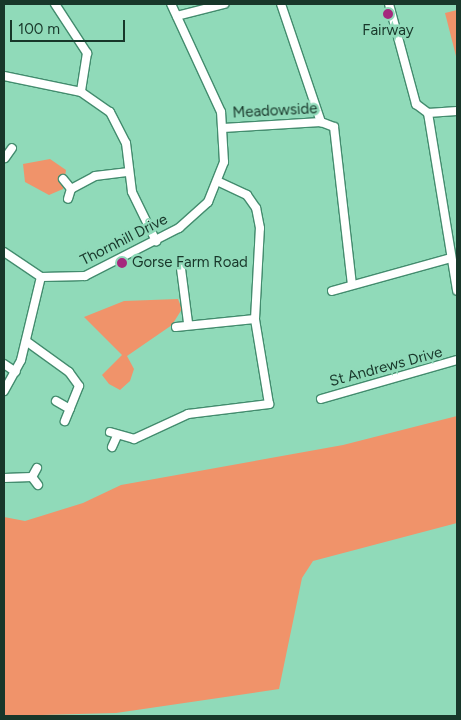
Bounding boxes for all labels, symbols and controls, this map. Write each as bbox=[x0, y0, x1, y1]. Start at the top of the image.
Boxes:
marker: Fairway bbox=[382, 8, 394, 20]
scale bar bbox=[12, 10, 128, 42]
text: 100 m bbox=[18, 20, 60, 38]
place label: Fairway bbox=[362, 22, 414, 40]
street label: Meadowside bbox=[232, 100, 318, 122]
street label: Thornhill Drive bbox=[77, 210, 171, 270]
place label: Gorse Farm Road bbox=[132, 254, 248, 272]
marker: Gorse Farm Road bbox=[116, 257, 128, 269]
street label: St Andrews Drive bbox=[328, 343, 444, 391]

